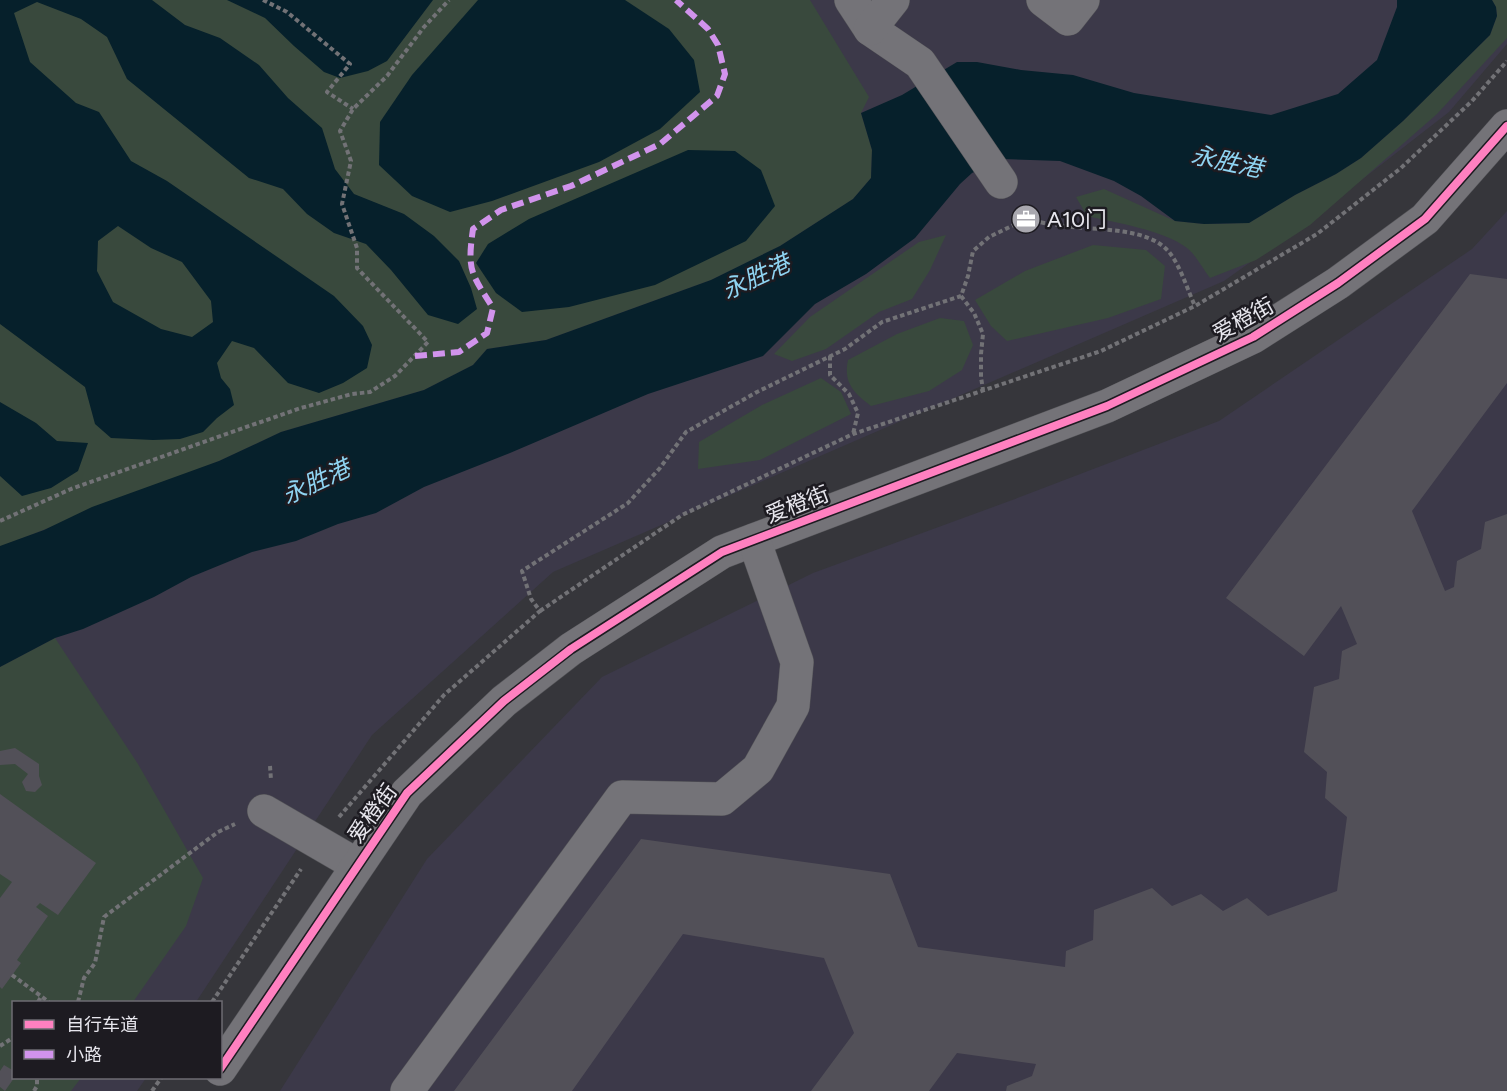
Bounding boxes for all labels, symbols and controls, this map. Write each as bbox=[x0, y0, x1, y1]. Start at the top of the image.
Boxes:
water label: 永胜港 bbox=[1189, 140, 1268, 184]
office icon: A10门 bbox=[1010, 203, 1042, 235]
place label: A10门 bbox=[1047, 206, 1107, 233]
water label: 永胜港 bbox=[717, 247, 797, 305]
street label: 爱橙街 bbox=[1208, 292, 1279, 347]
water label: 永胜港 bbox=[277, 452, 357, 510]
street label: 爱橙街 bbox=[762, 480, 833, 529]
street label: 爱橙街 bbox=[342, 779, 403, 848]
legend bbox=[12, 1001, 222, 1079]
text: 自行车道 bbox=[66, 1014, 138, 1036]
text: 小路 bbox=[66, 1044, 102, 1066]

